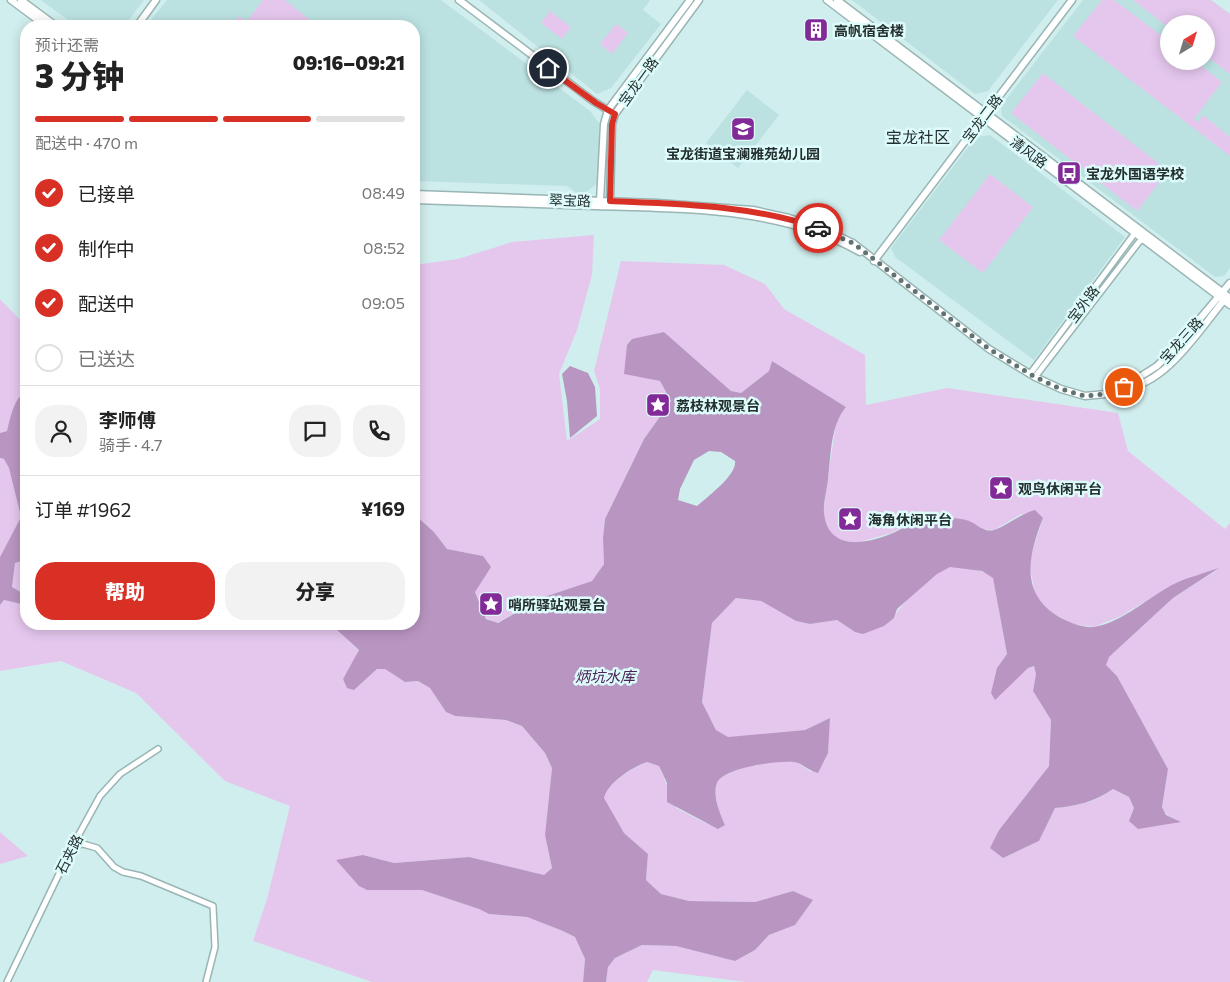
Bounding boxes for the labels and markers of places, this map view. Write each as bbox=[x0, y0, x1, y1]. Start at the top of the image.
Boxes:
building icon: 高帆宿舍楼 bbox=[803, 17, 829, 43]
place label: 高帆宿舍楼 bbox=[834, 22, 904, 39]
pin bbox=[527, 47, 569, 89]
school or university icon: 宝龙街道宝澜雅苑幼儿园 bbox=[730, 116, 756, 142]
place label: 宝龙街道宝澜雅苑幼儿园 bbox=[666, 145, 820, 162]
bus stop icon: 宝龙外国语学校 bbox=[1056, 160, 1082, 186]
place label: 宝龙外国语学校 bbox=[1086, 165, 1184, 182]
pin bbox=[1103, 366, 1145, 408]
place icon: 荔枝林观景台 bbox=[645, 392, 671, 418]
place label: 荔枝林观景台 bbox=[676, 397, 760, 414]
place icon: 观鸟休闲平台 bbox=[988, 475, 1014, 501]
place label: 观鸟休闲平台 bbox=[1018, 480, 1102, 497]
place icon: 海角休闲平台 bbox=[837, 506, 863, 532]
place label: 海角休闲平台 bbox=[868, 511, 952, 528]
place icon: 哨所驿站观景台 bbox=[478, 591, 504, 617]
place label: 哨所驿站观景台 bbox=[508, 596, 606, 613]

